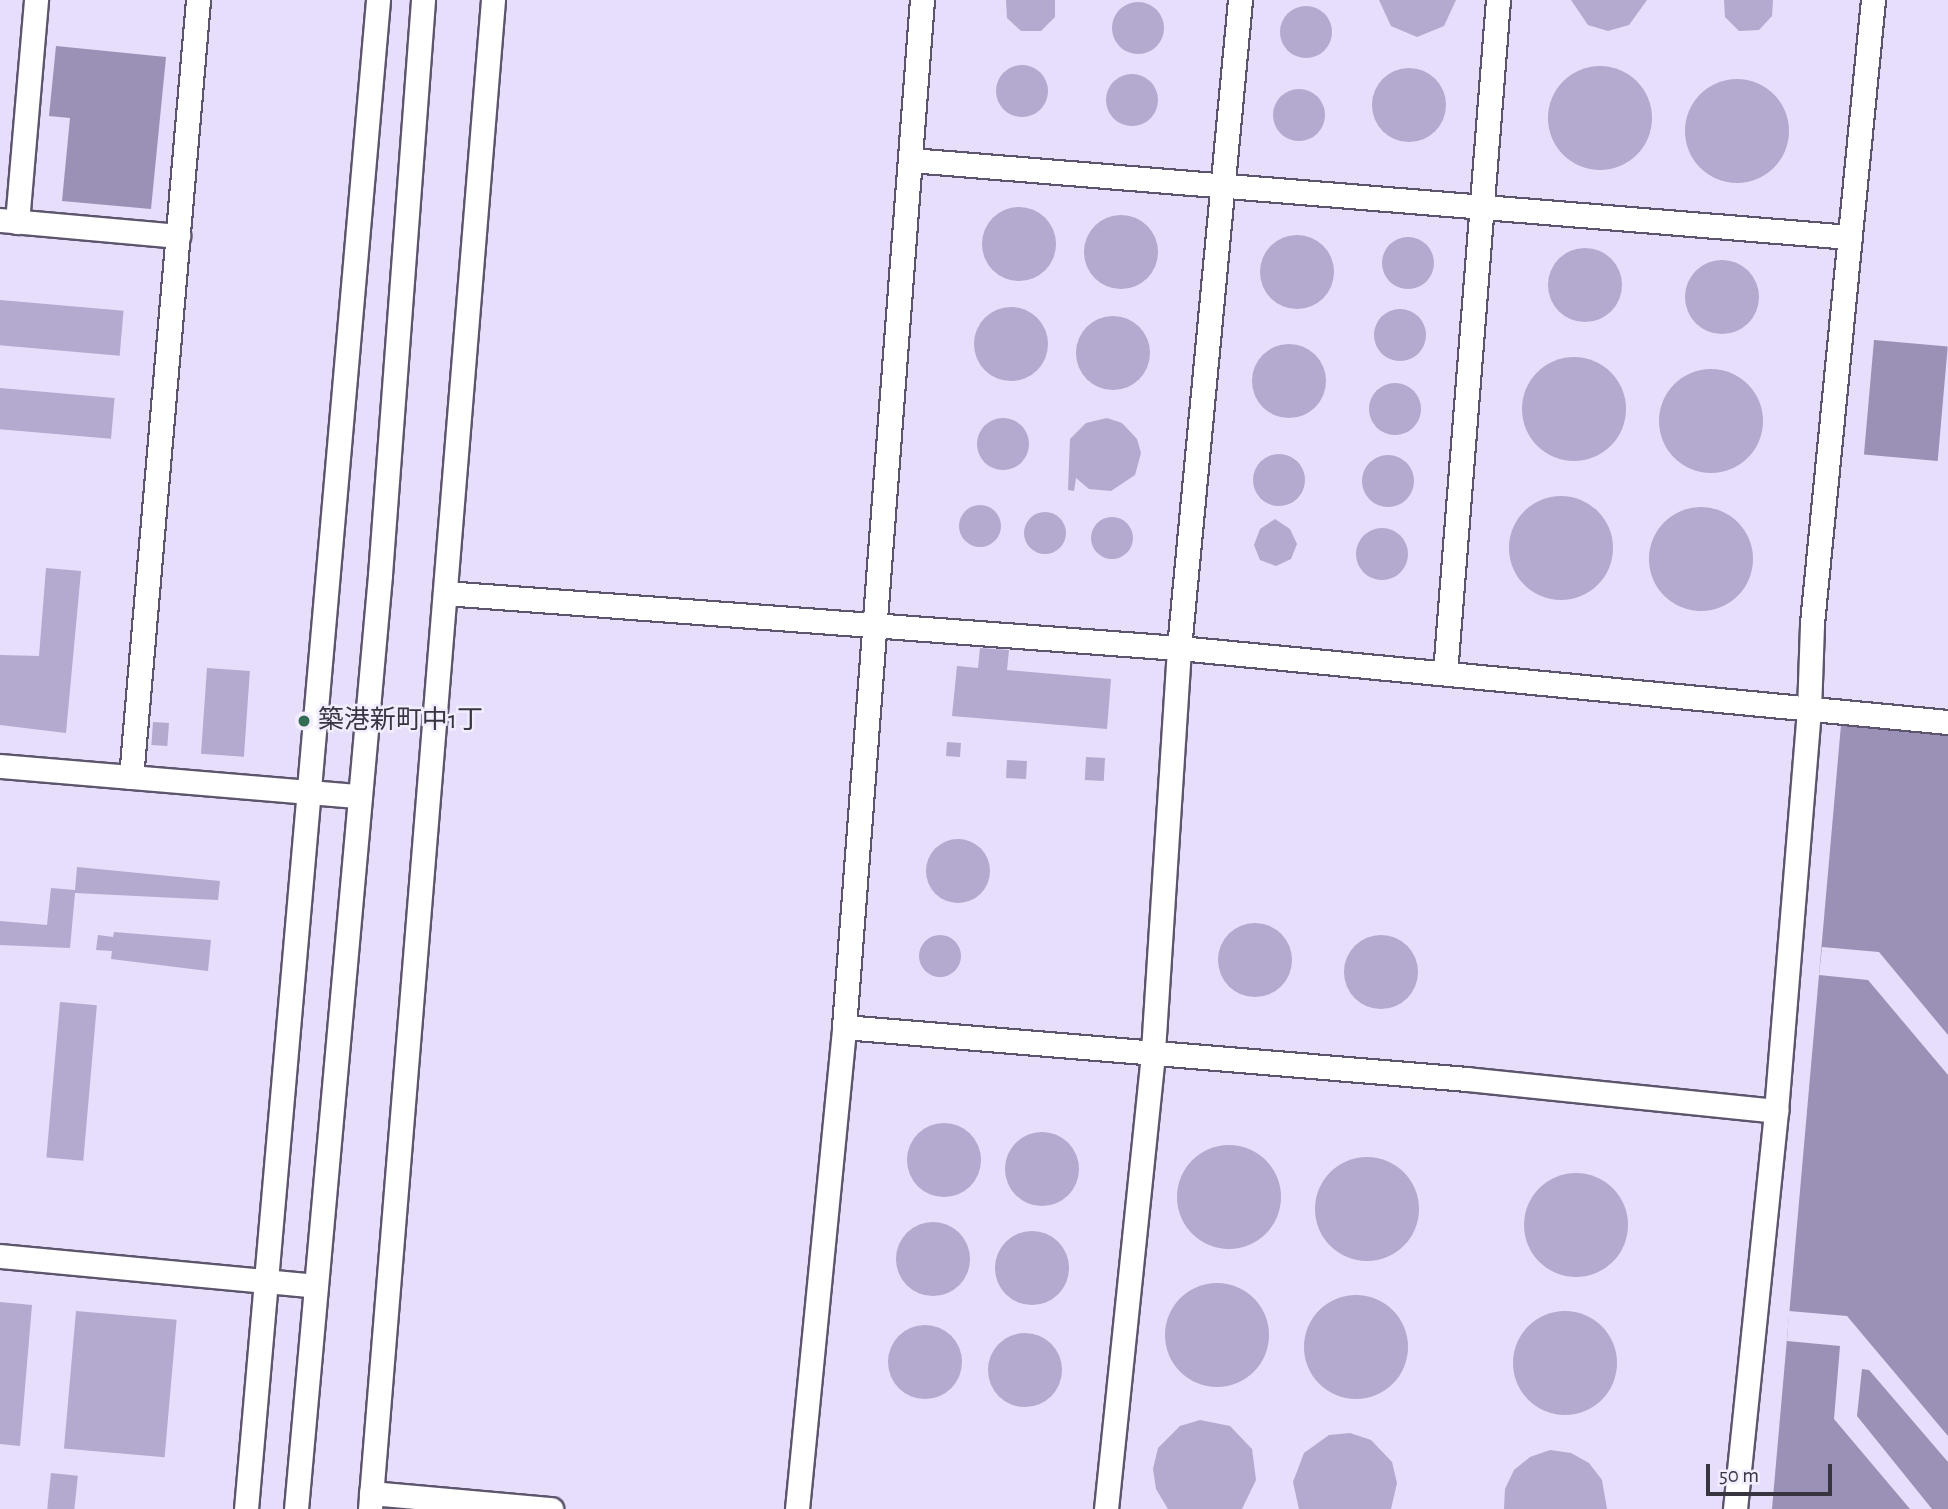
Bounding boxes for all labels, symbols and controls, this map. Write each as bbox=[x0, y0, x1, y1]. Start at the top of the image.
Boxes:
place label: 築港新町中1丁 bbox=[318, 705, 483, 737]
marker: 築港新町中1丁 bbox=[296, 713, 312, 729]
scale bar bbox=[1710, 1450, 1836, 1494]
text: 50 m bbox=[1719, 1465, 1759, 1486]

